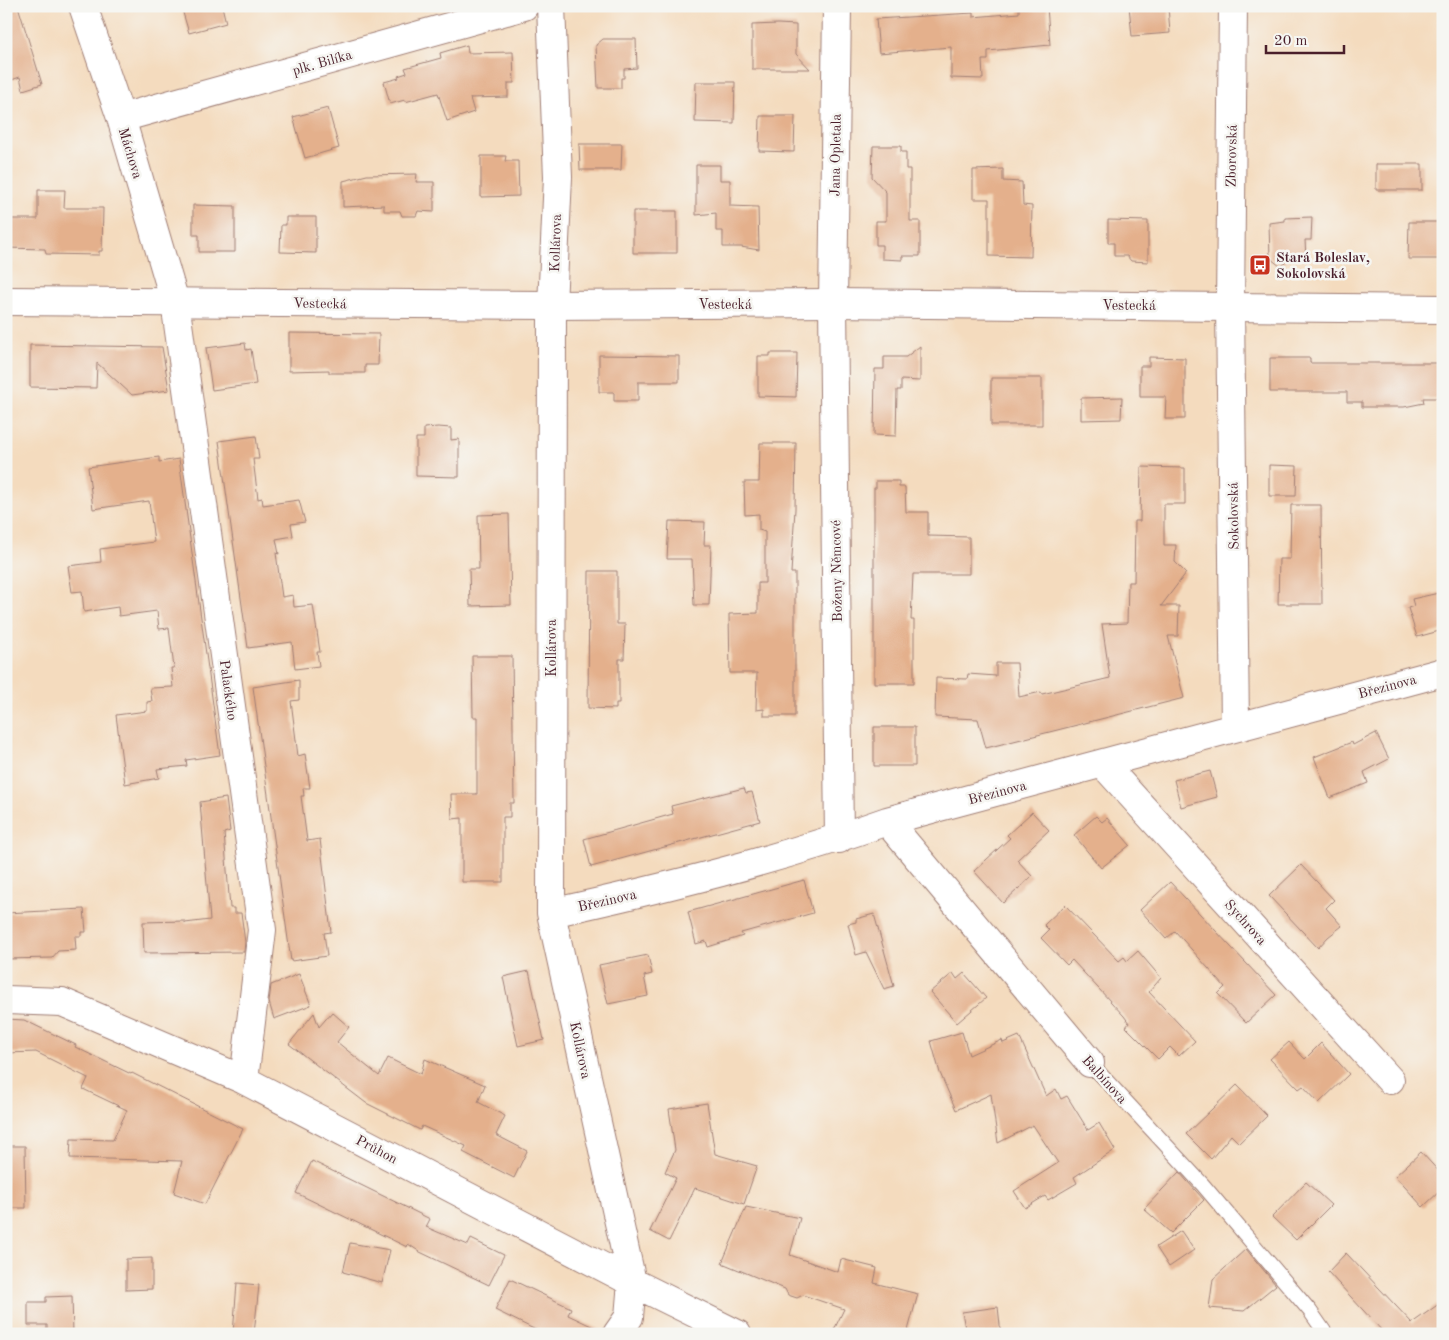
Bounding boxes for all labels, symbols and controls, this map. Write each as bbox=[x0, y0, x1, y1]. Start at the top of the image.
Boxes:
scale bar bbox=[1266, 22, 1344, 54]
text: 20 m bbox=[1274, 34, 1308, 49]
street label: plk. Bilíka bbox=[291, 48, 354, 78]
street label: Jana Opletala bbox=[828, 113, 844, 196]
street label: Zborovská bbox=[1224, 124, 1240, 188]
street label: Máchova bbox=[116, 126, 144, 181]
street label: Kollárova bbox=[548, 214, 564, 272]
place label: Stará Boleslav, Sokolovská bbox=[1276, 251, 1370, 281]
bus stop icon: Stará Boleslav, Sokolovská bbox=[1248, 253, 1272, 277]
street label: Vestecká bbox=[293, 297, 347, 311]
street label: Vestecká bbox=[698, 298, 752, 312]
street label: Vestecká bbox=[1102, 299, 1156, 313]
street label: Sokolovská bbox=[1226, 482, 1242, 550]
street label: Boženy Němcové bbox=[829, 520, 845, 622]
street label: Kollárova bbox=[545, 619, 559, 677]
street label: Palackého bbox=[217, 659, 239, 721]
street label: Březinova bbox=[1357, 672, 1418, 701]
street label: Březinova bbox=[967, 778, 1028, 807]
street label: Březinova bbox=[577, 887, 638, 914]
street label: Sychrova bbox=[1222, 897, 1269, 948]
street label: Kollárova bbox=[567, 1020, 593, 1080]
street label: Balbínova bbox=[1079, 1053, 1129, 1106]
street label: Průhon bbox=[353, 1133, 400, 1167]

